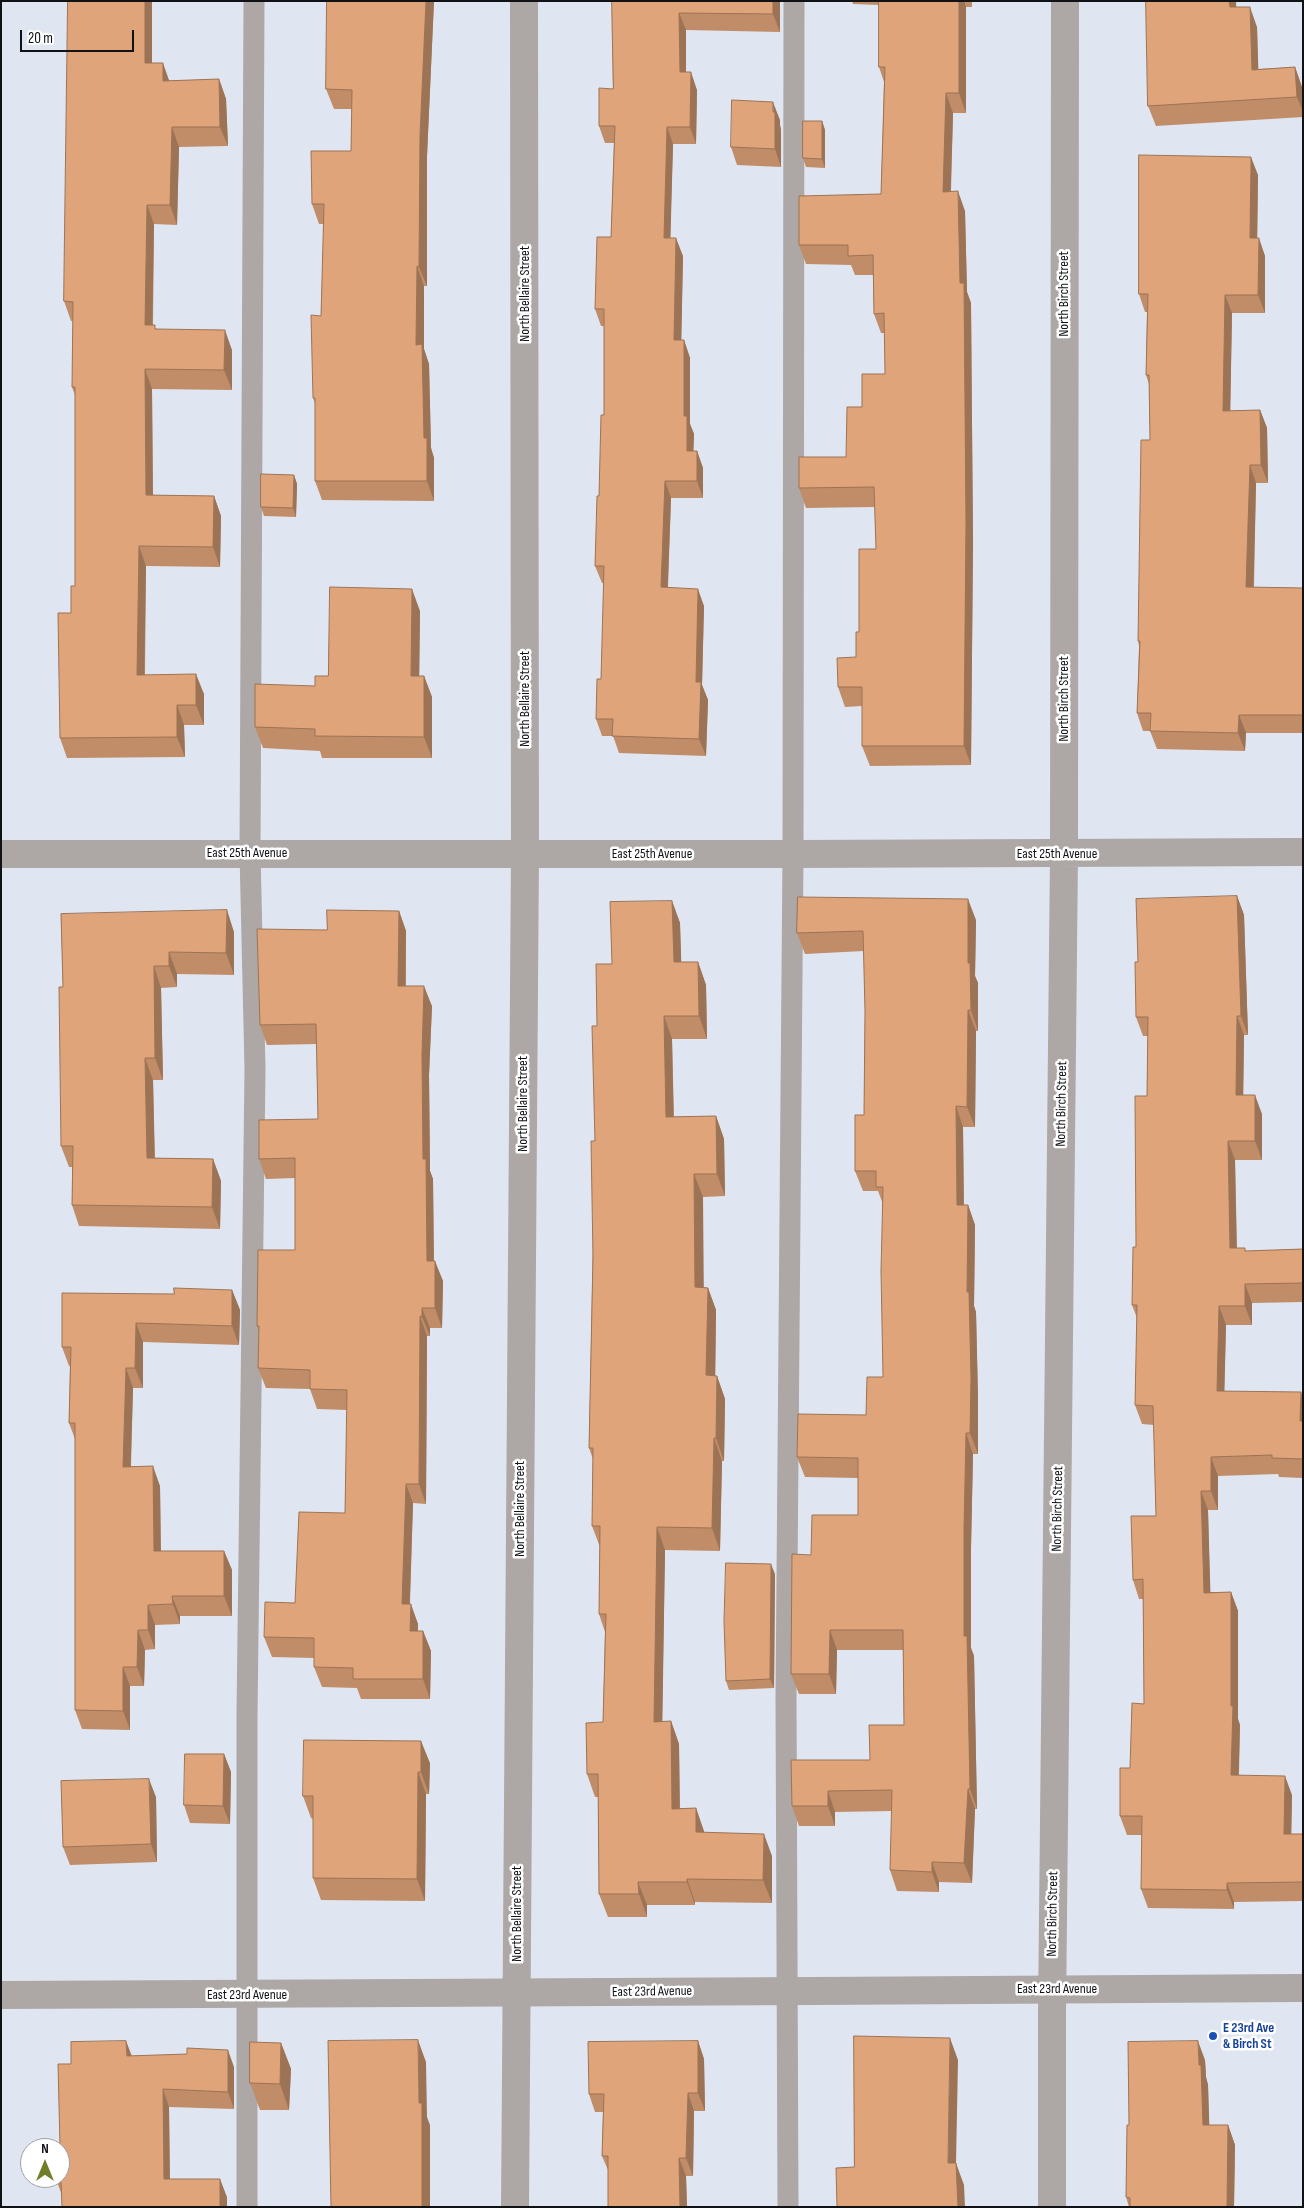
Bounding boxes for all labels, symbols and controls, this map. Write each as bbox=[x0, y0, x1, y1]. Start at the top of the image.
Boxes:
scale bar bbox=[22, 20, 136, 52]
text: 20 m bbox=[28, 29, 53, 48]
street label: North Bellaire Street bbox=[517, 246, 533, 342]
street label: North Birch Street bbox=[1056, 251, 1072, 337]
street label: North Bellaire Street bbox=[517, 651, 533, 747]
street label: North Birch Street bbox=[1056, 656, 1072, 742]
street label: East 25th Avenue bbox=[207, 845, 287, 861]
street label: East 25th Avenue bbox=[612, 846, 692, 862]
street label: East 25th Avenue bbox=[1017, 846, 1097, 862]
street label: North Bellaire Street bbox=[515, 1056, 531, 1152]
street label: North Birch Street bbox=[1053, 1061, 1071, 1147]
street label: North Bellaire Street bbox=[512, 1461, 528, 1557]
street label: North Birch Street bbox=[1049, 1466, 1067, 1552]
street label: North Bellaire Street bbox=[509, 1866, 525, 1962]
street label: North Birch Street bbox=[1044, 1871, 1062, 1957]
street label: East 23rd Avenue bbox=[1017, 1981, 1097, 1997]
street label: East 23rd Avenue bbox=[612, 1983, 692, 2001]
street label: East 23rd Avenue bbox=[207, 1987, 287, 2003]
place label: E 23rd Ave & Birch St bbox=[1223, 2020, 1274, 2052]
marker: E 23rd Ave & Birch St bbox=[1207, 2030, 1219, 2042]
north arrow bbox=[20, 2138, 70, 2188]
text: N bbox=[41, 2140, 49, 2157]

